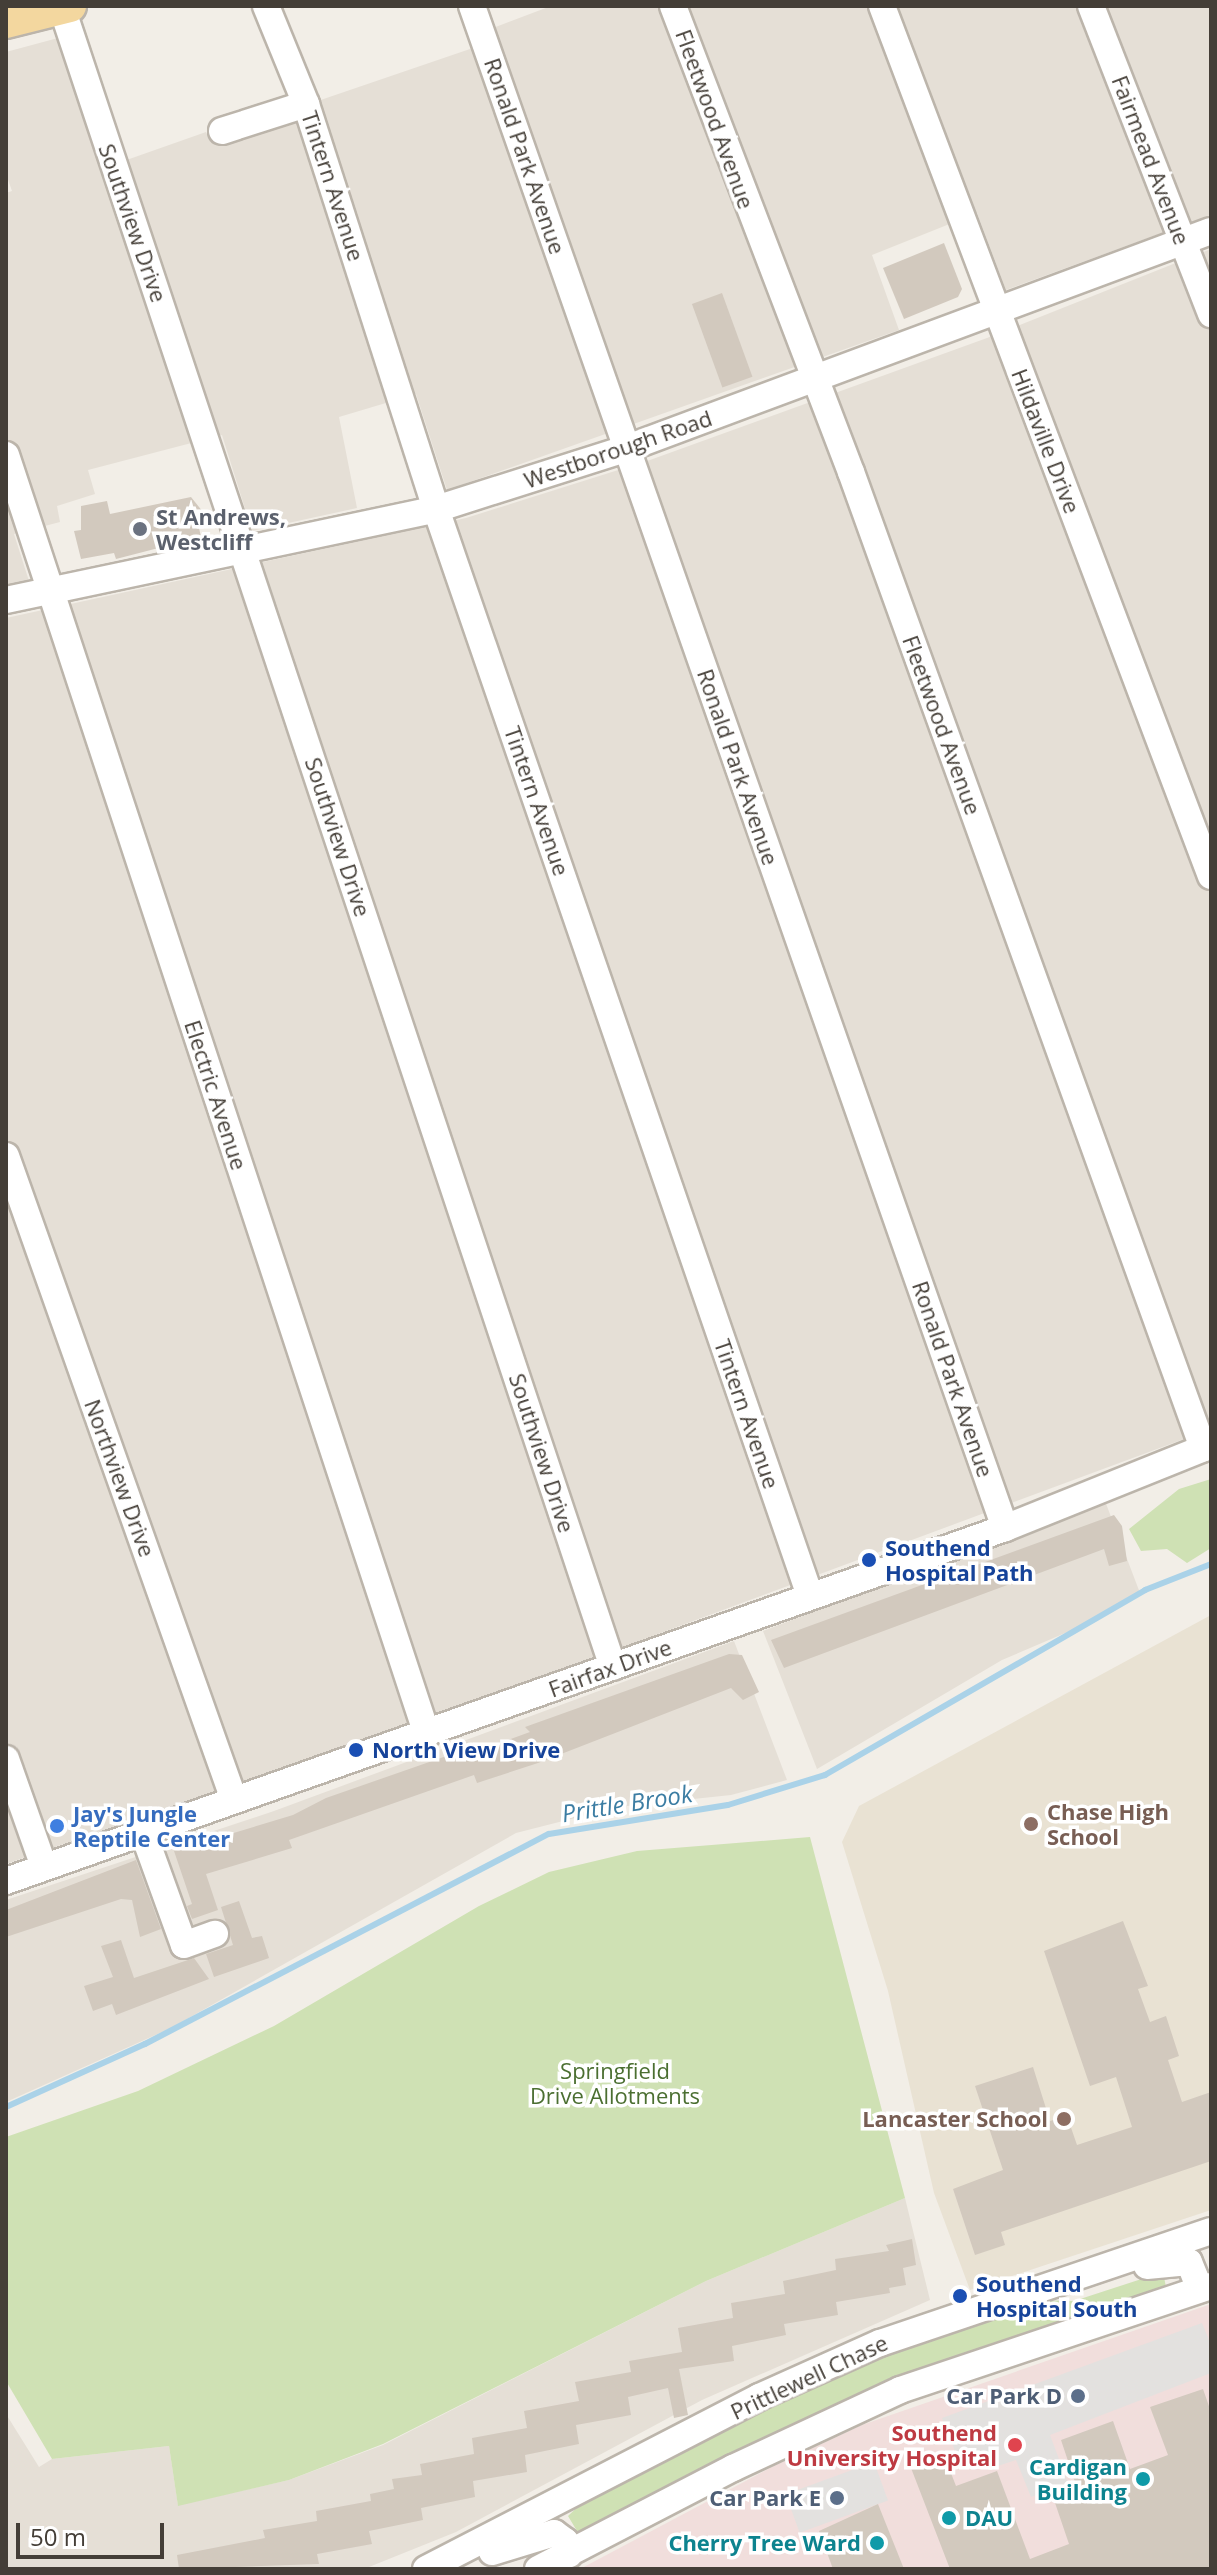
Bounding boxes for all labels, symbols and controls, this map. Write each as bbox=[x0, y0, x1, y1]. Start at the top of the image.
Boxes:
street label: Fleetwood Avenue bbox=[670, 26, 760, 212]
street label: Ronald Park Avenue bbox=[479, 55, 571, 257]
street label: Fairmead Avenue bbox=[1107, 72, 1195, 248]
street label: Tintern Avenue bbox=[296, 108, 370, 264]
street label: Southview Drive bbox=[94, 140, 172, 306]
street label: Hildaville Drive bbox=[1006, 365, 1086, 517]
street label: Westborough Road bbox=[521, 404, 715, 494]
place label: St Andrews, Westcliff bbox=[156, 503, 286, 554]
marker: St Andrews, Westcliff bbox=[131, 520, 149, 538]
street label: Fleetwood Avenue bbox=[897, 632, 987, 818]
street label: Ronald Park Avenue bbox=[692, 666, 784, 868]
street label: Tintern Avenue bbox=[499, 723, 575, 879]
street label: Southview Drive bbox=[300, 754, 376, 920]
street label: Electric Avenue bbox=[179, 1017, 253, 1173]
street label: Ronald Park Avenue bbox=[907, 1278, 999, 1480]
street label: Tintern Avenue bbox=[709, 1336, 785, 1492]
street label: Southview Drive bbox=[504, 1370, 580, 1536]
street label: Northview Drive bbox=[79, 1396, 161, 1560]
place label: Southend Hospital Path bbox=[885, 1534, 1033, 1586]
marker: Southend Hospital Path bbox=[860, 1551, 878, 1569]
street label: Fairfax Drive bbox=[545, 1634, 675, 1702]
place label: North View Drive bbox=[372, 1737, 560, 1763]
marker: North View Drive bbox=[347, 1741, 365, 1759]
water label: Prittle Brook bbox=[560, 1778, 694, 1828]
place label: Chase High School bbox=[1047, 1798, 1169, 1850]
place label: Jay's Jungle Reptile Center bbox=[73, 1800, 230, 1852]
marker: Chase High School bbox=[1022, 1815, 1040, 1833]
marker: Jay's Jungle Reptile Center bbox=[48, 1817, 66, 1835]
park label: Springfield Drive Allotments bbox=[530, 2057, 700, 2108]
place label: Lancaster School bbox=[862, 2106, 1048, 2132]
marker: Lancaster School bbox=[1055, 2110, 1073, 2128]
place label: Southend Hospital South bbox=[976, 2270, 1137, 2322]
marker: Southend Hospital South bbox=[951, 2287, 969, 2305]
street label: Prittlewell Chase bbox=[726, 2329, 892, 2425]
place label: Car Park D bbox=[946, 2383, 1062, 2409]
marker: Car Park D bbox=[1069, 2387, 1087, 2405]
place label: Southend University Hospital bbox=[787, 2419, 997, 2470]
marker: Southend University Hospital bbox=[1004, 2434, 1026, 2456]
place label: Cardigan Building bbox=[1029, 2453, 1127, 2504]
marker: Cardigan Building bbox=[1134, 2470, 1152, 2488]
place label: Car Park E bbox=[709, 2485, 821, 2511]
marker: Car Park E bbox=[828, 2489, 846, 2507]
place label: DAU bbox=[965, 2505, 1013, 2531]
scale bar bbox=[20, 2507, 168, 2557]
marker: DAU bbox=[940, 2509, 958, 2527]
text: 50 m bbox=[30, 2520, 86, 2553]
place label: Cherry Tree Ward bbox=[668, 2530, 861, 2556]
marker: Cherry Tree Ward bbox=[868, 2534, 886, 2552]

